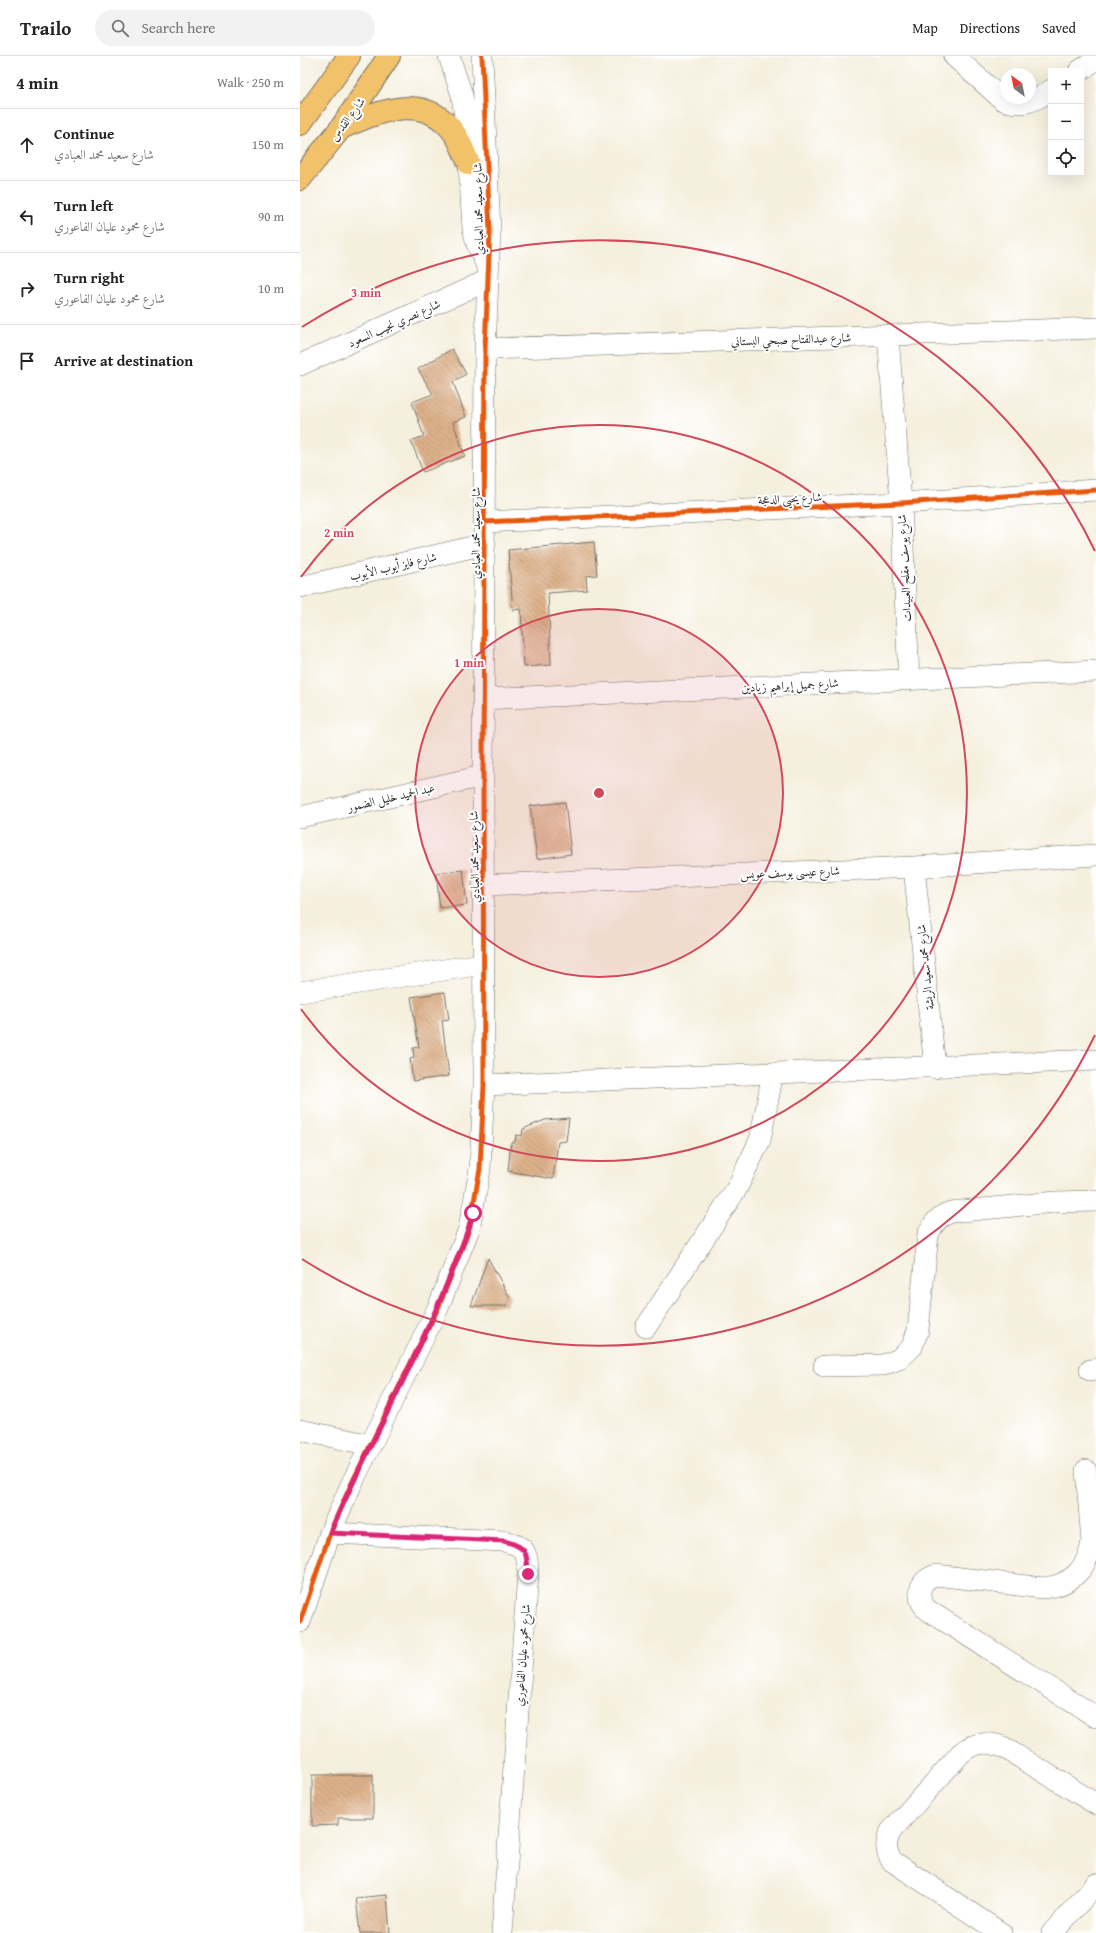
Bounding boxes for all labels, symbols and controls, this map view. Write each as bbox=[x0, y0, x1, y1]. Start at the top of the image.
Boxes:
search box bbox=[95, 10, 375, 46]
text: Trailo bbox=[20, 14, 71, 42]
icon: search bbox=[109, 17, 131, 39]
text: Search here bbox=[141, 17, 215, 38]
text: Map bbox=[912, 18, 938, 38]
text: Directions bbox=[960, 18, 1020, 38]
text: Saved bbox=[1042, 18, 1076, 38]
north arrow bbox=[1000, 68, 1036, 104]
map controls bbox=[1048, 68, 1084, 176]
button: + bbox=[1048, 68, 1084, 104]
text: 4 min bbox=[16, 70, 58, 95]
text: Walk · 250 m bbox=[217, 73, 284, 92]
street label: شارع القدس bbox=[325, 94, 371, 146]
button: − bbox=[1048, 104, 1084, 140]
text: Continue bbox=[54, 123, 115, 144]
icon: ahead bbox=[16, 134, 38, 156]
text: 150 m bbox=[252, 135, 284, 154]
button: locate bbox=[1048, 140, 1084, 176]
text: شارع سعيد محمد العبادي bbox=[54, 145, 154, 164]
street label: شارع سعيد محمد العبادي bbox=[469, 162, 490, 255]
text: Turn left bbox=[54, 195, 113, 216]
icon: left bbox=[16, 206, 38, 228]
text: 90 m bbox=[258, 207, 284, 226]
text: شارع محمود عليان الفاعوري bbox=[54, 217, 165, 236]
text: Turn right bbox=[54, 267, 125, 288]
icon: right bbox=[16, 278, 38, 300]
text: 10 m bbox=[258, 279, 284, 298]
text: 3 min bbox=[351, 284, 381, 301]
text: شارع محمود عليان الفاعوري bbox=[54, 289, 165, 308]
street label: شارع نصري نجيب السعود bbox=[345, 295, 444, 354]
street label: شارع عبدالفتاح صبحي البستاني bbox=[730, 328, 852, 354]
icon: arrive bbox=[16, 350, 38, 372]
text: Arrive at destination bbox=[54, 350, 193, 371]
street label: شارع سعيد محمد العبادي bbox=[467, 487, 487, 579]
street label: شارع يحيى الدعجة bbox=[757, 488, 823, 511]
street label: شارع يوسف مفلح العبيدات bbox=[893, 513, 918, 622]
text: 2 min bbox=[324, 524, 354, 541]
street label: شارع فايز أيوب الأيوب bbox=[348, 548, 439, 587]
text: 1 min bbox=[454, 654, 484, 671]
street label: شارع جميل إبراهيم زيادين bbox=[741, 674, 839, 700]
street label: عبد الحميد خليل الضمور bbox=[345, 779, 437, 817]
centre of rings bbox=[592, 786, 606, 800]
street label: شارع سعيد محمد العبادي bbox=[465, 810, 486, 903]
street label: شارع عيسى يوسف عويس bbox=[740, 862, 841, 885]
street label: شارع محمد سعيد الريشة bbox=[912, 923, 941, 1011]
route start bbox=[464, 1204, 482, 1222]
route end bbox=[519, 1565, 537, 1583]
street label: شارع محمود عليان الفاعوري bbox=[510, 1603, 537, 1707]

